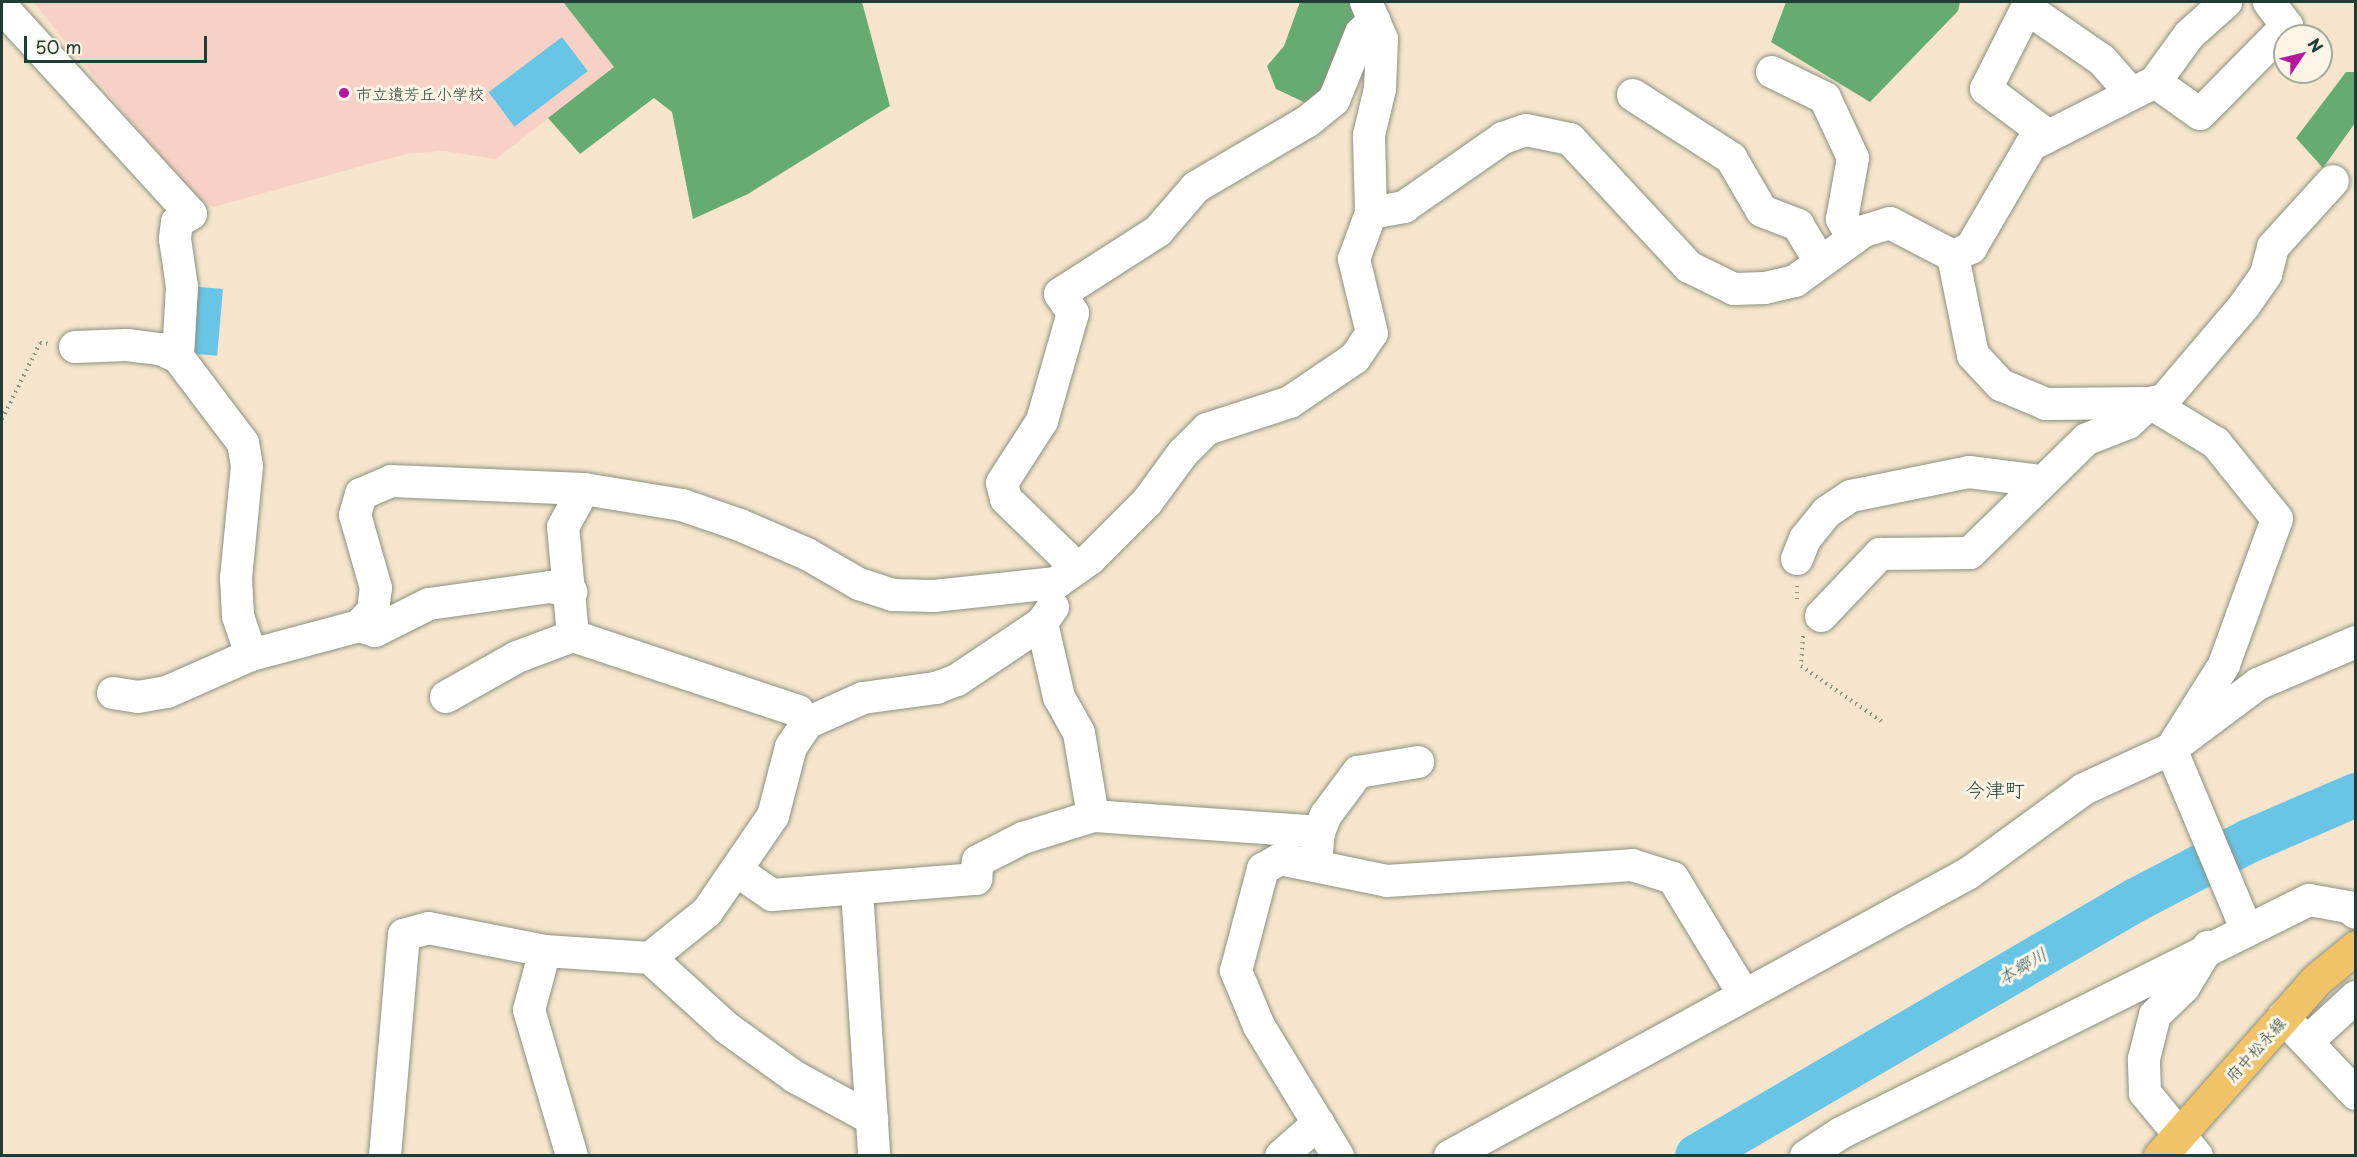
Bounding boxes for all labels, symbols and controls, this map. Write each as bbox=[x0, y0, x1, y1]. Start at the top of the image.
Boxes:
scale bar bbox=[27, 24, 210, 62]
north arrow bbox=[2273, 24, 2333, 84]
text: 50 m bbox=[35, 33, 82, 60]
text: N bbox=[2303, 33, 2330, 57]
place label: 市立遺芳丘小学校 bbox=[356, 83, 484, 103]
marker: 市立遺芳丘小学校 bbox=[337, 86, 351, 100]
district label: 今津町 bbox=[1965, 777, 2025, 801]
water label: 本郷川 bbox=[1993, 943, 2051, 989]
street label: 府中松永線 bbox=[2221, 1013, 2289, 1085]

